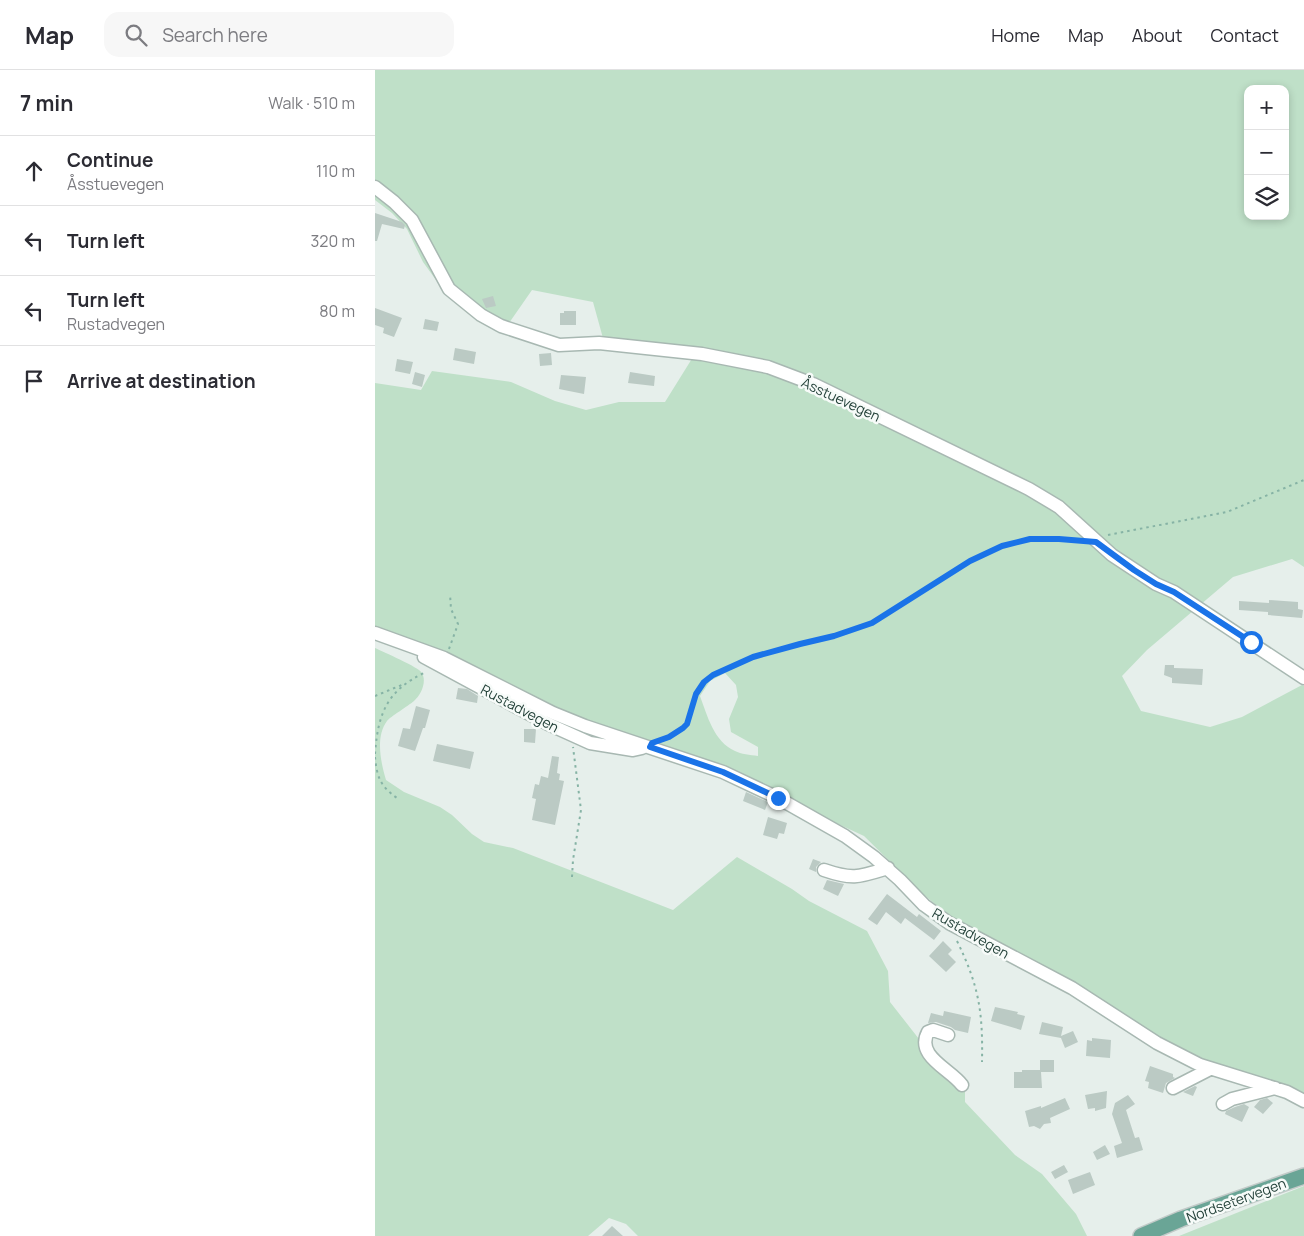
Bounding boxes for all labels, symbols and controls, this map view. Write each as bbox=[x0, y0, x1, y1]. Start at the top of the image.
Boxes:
search box bbox=[104, 12, 454, 57]
text: Map bbox=[25, 18, 74, 51]
icon: search bbox=[122, 21, 150, 49]
text: Search here bbox=[162, 22, 268, 48]
text: Home bbox=[991, 23, 1040, 47]
text: Map bbox=[1068, 23, 1104, 47]
text: About bbox=[1132, 23, 1182, 47]
text: Contact bbox=[1210, 23, 1279, 47]
map controls bbox=[1244, 85, 1289, 220]
button: + bbox=[1244, 85, 1289, 130]
text: 7 min bbox=[20, 89, 73, 117]
text: Walk · 510 m bbox=[268, 92, 355, 114]
button: − bbox=[1244, 130, 1289, 175]
text: Continue bbox=[67, 147, 153, 173]
icon: ahead bbox=[20, 157, 48, 185]
text: 110 m bbox=[316, 160, 355, 182]
text: Åsstuevegen bbox=[67, 173, 164, 195]
button: layers bbox=[1244, 175, 1289, 220]
icon: left bbox=[20, 227, 48, 255]
text: Turn left bbox=[67, 228, 145, 254]
text: 320 m bbox=[311, 230, 355, 252]
text: Turn left bbox=[67, 287, 145, 313]
icon: left bbox=[20, 297, 48, 325]
text: 80 m bbox=[319, 300, 355, 322]
text: Rustadvegen bbox=[67, 313, 165, 335]
icon: arrive bbox=[20, 367, 48, 395]
text: Arrive at destination bbox=[67, 368, 256, 394]
street label: Åsstuevegen bbox=[798, 372, 884, 426]
route start bbox=[1240, 631, 1263, 654]
street label: Rustadvegen bbox=[478, 679, 562, 737]
route end bbox=[767, 787, 790, 810]
street label: Rustadvegen bbox=[929, 903, 1013, 963]
street label: Nordsetervegen bbox=[1184, 1173, 1288, 1227]

